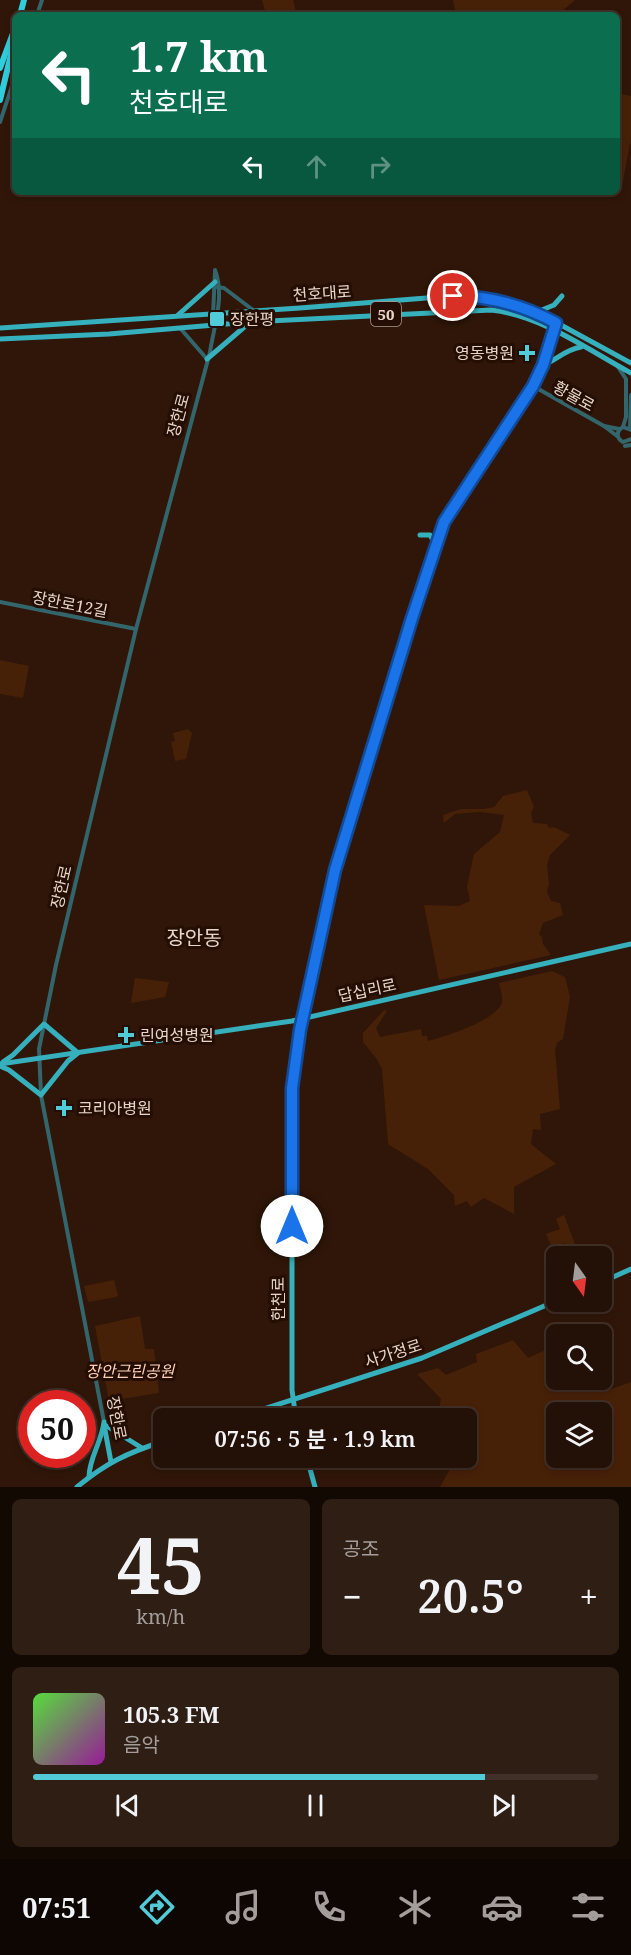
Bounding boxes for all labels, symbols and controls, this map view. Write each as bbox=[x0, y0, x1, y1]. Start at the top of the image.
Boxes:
text: 1.7 km bbox=[129, 27, 268, 84]
icon: left bbox=[30, 36, 108, 114]
text: 천호대로 bbox=[129, 83, 228, 120]
icon: left bbox=[237, 150, 270, 183]
icon: ahead bbox=[300, 150, 333, 183]
icon: right bbox=[363, 150, 396, 183]
pin bbox=[427, 270, 478, 321]
icon: arrive bbox=[436, 279, 469, 312]
street label: 천호대로 bbox=[292, 280, 352, 306]
road number: 50 bbox=[371, 302, 401, 326]
place label: 장한평 bbox=[230, 308, 274, 330]
marker: 장한평 bbox=[208, 310, 226, 328]
place label: 영동병원 bbox=[455, 342, 514, 364]
marker: 영동병원 bbox=[518, 344, 536, 362]
street label: 황물로 bbox=[549, 376, 599, 416]
street label: 장한로 bbox=[162, 391, 194, 439]
street label: 장한로12길 bbox=[30, 586, 110, 622]
street label: 장한로 bbox=[45, 863, 77, 911]
district label: 장안동 bbox=[166, 924, 222, 951]
street label: 답십리로 bbox=[336, 973, 398, 1007]
place label: 린여성병원 bbox=[140, 1024, 214, 1046]
marker: 린여성병원 bbox=[117, 1026, 135, 1044]
place label: 코리아병원 bbox=[78, 1097, 152, 1119]
marker: 코리아병원 bbox=[55, 1099, 73, 1117]
position arrow bbox=[260, 1194, 324, 1258]
north arrow bbox=[546, 1246, 612, 1312]
map controls bbox=[546, 1246, 612, 1468]
street label: 한천로 bbox=[267, 1277, 289, 1321]
button: search bbox=[546, 1324, 612, 1390]
street label: 사가정로 bbox=[362, 1333, 425, 1373]
park label: 장안근린공원 bbox=[86, 1360, 175, 1382]
speed limit sign: 50 bbox=[18, 1390, 96, 1468]
street label: 장한로 bbox=[102, 1394, 132, 1442]
button: layers bbox=[546, 1402, 612, 1468]
text: 07:56 · 5 분 · 1.9 km bbox=[214, 1423, 416, 1453]
text: 45 bbox=[117, 1511, 205, 1617]
text: 공조 bbox=[343, 1535, 379, 1562]
text: 20.5° bbox=[417, 1565, 524, 1626]
text: − bbox=[343, 1574, 362, 1619]
text: + bbox=[580, 1574, 598, 1619]
text: km/h bbox=[136, 1603, 185, 1630]
text: 105.3 FM bbox=[123, 1699, 220, 1729]
text: 음악 bbox=[123, 1731, 160, 1758]
icon: previous bbox=[111, 1789, 144, 1822]
icon: pause bbox=[299, 1789, 332, 1822]
icon: next bbox=[487, 1789, 520, 1822]
icon: directions bbox=[136, 1886, 178, 1928]
icon: music bbox=[222, 1886, 264, 1928]
icon: phone bbox=[308, 1886, 350, 1928]
icon: climate bbox=[394, 1886, 436, 1928]
icon: car bbox=[481, 1886, 523, 1928]
icon: filters bbox=[567, 1886, 609, 1928]
text: 07:51 bbox=[22, 1889, 91, 1926]

